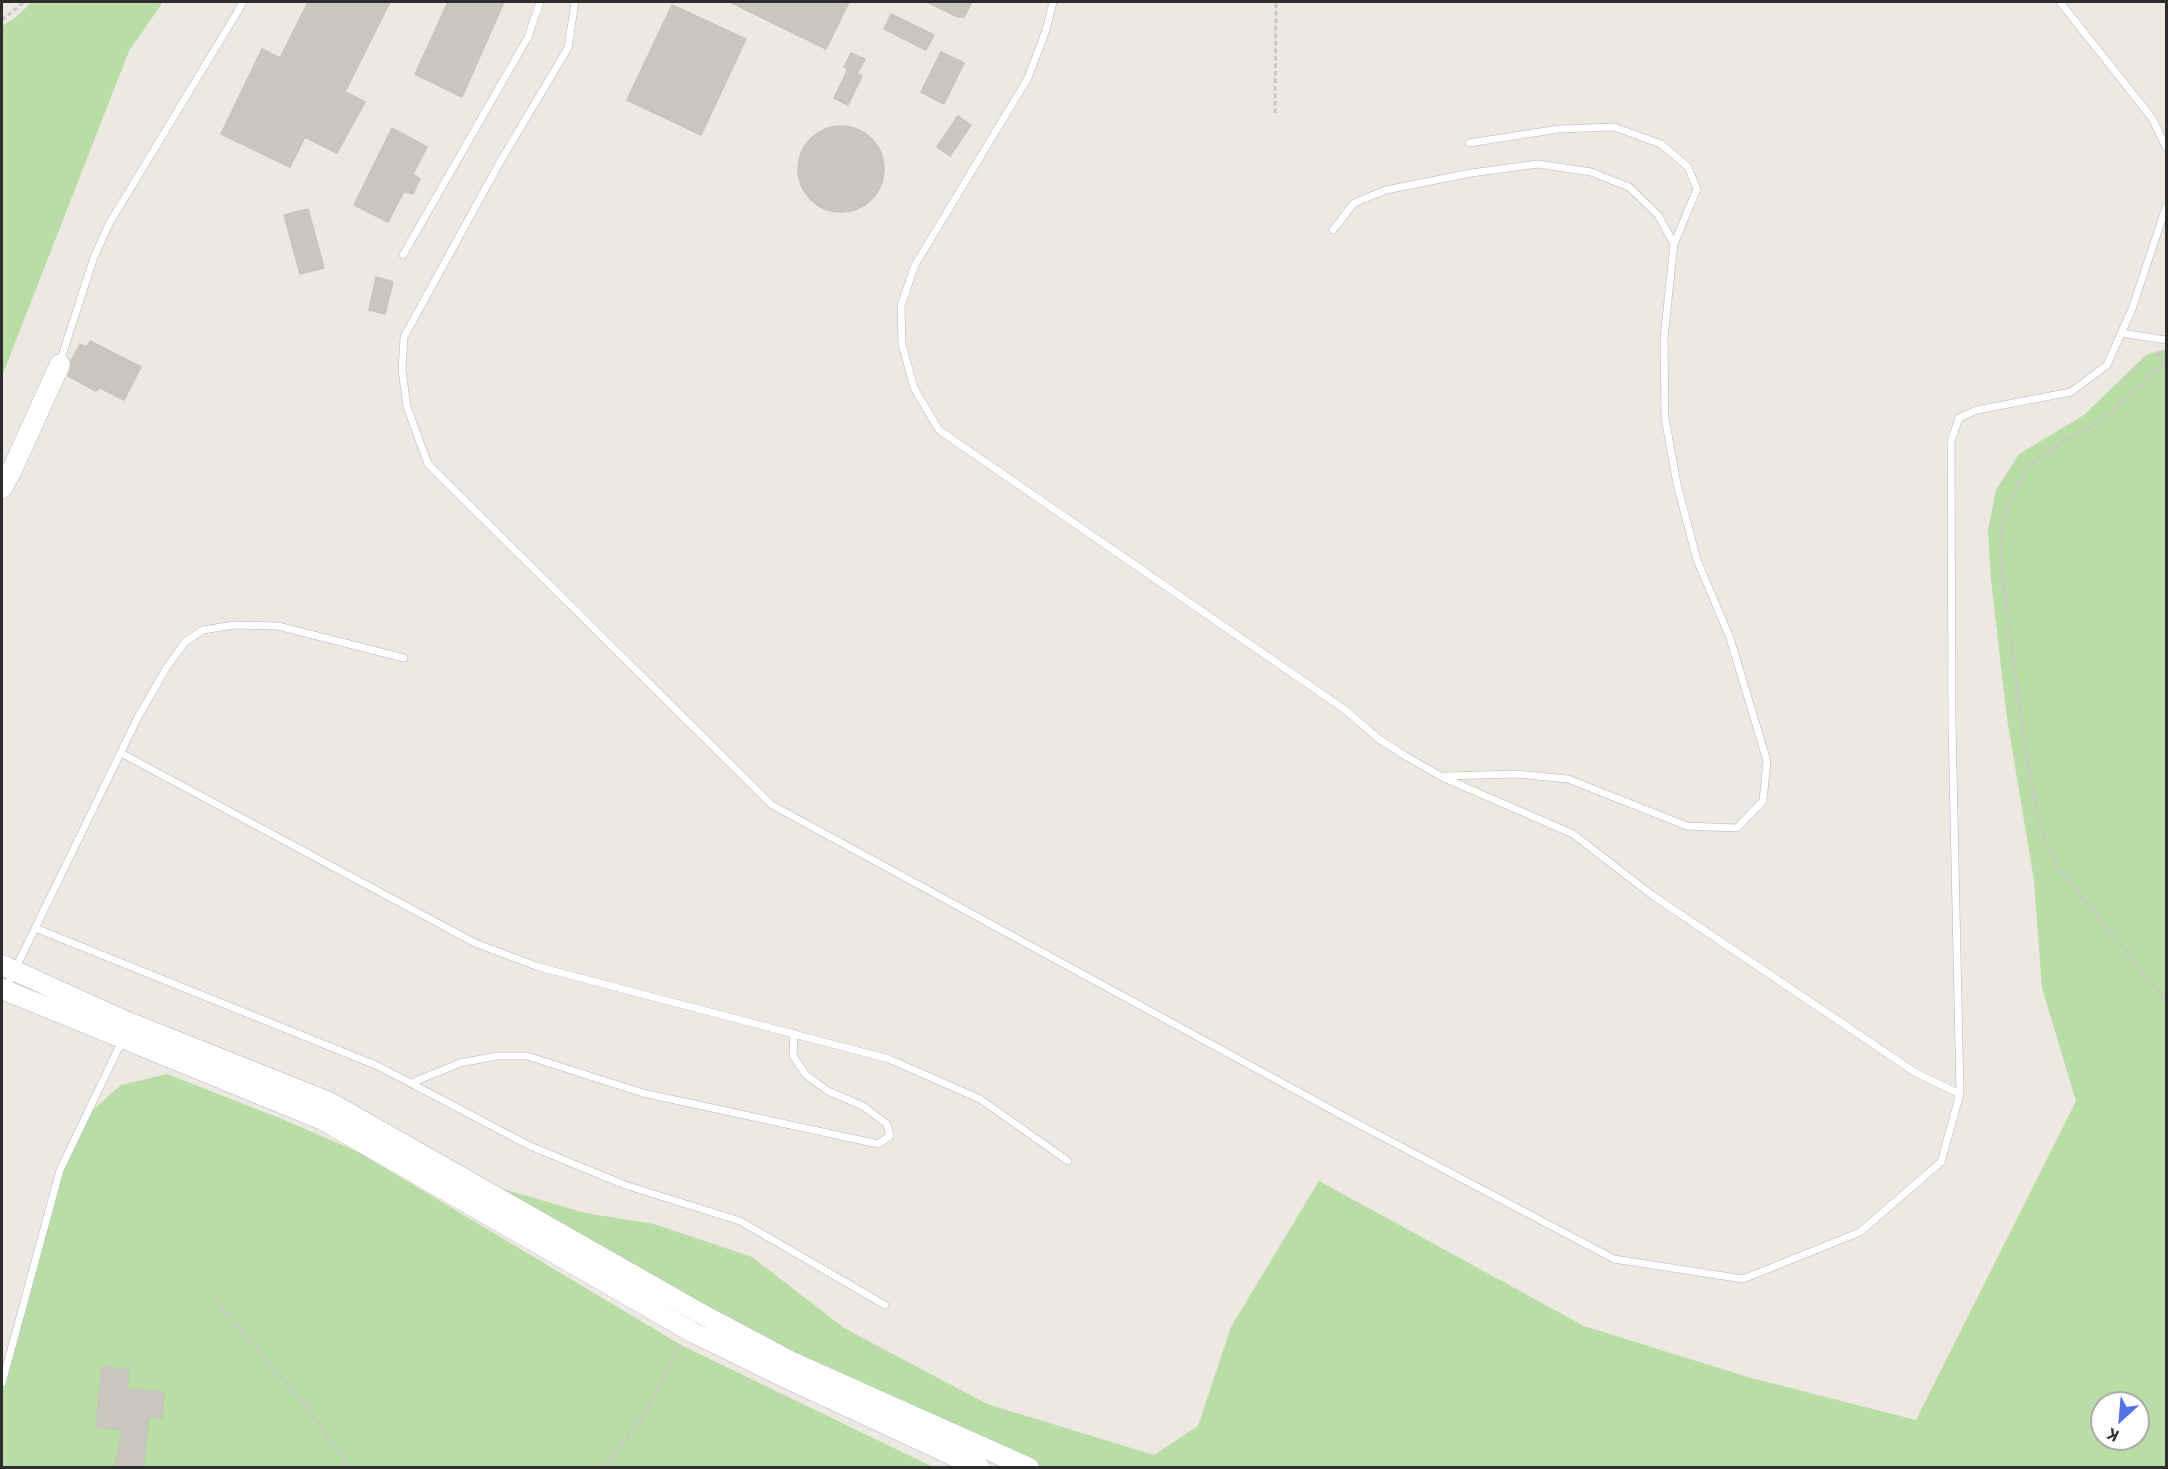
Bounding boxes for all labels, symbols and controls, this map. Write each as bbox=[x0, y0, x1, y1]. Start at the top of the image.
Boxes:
north arrow bbox=[2090, 1391, 2150, 1451]
text: K bbox=[2103, 1423, 2123, 1448]

